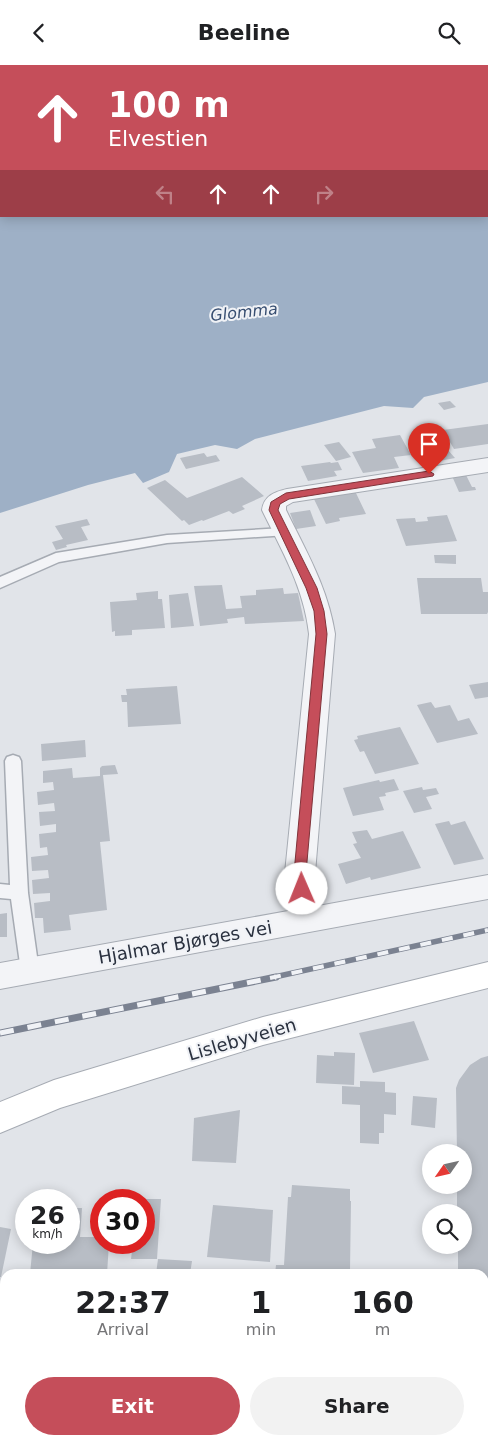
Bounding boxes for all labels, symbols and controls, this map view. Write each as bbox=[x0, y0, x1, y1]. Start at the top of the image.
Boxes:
icon: back bbox=[25, 19, 53, 47]
icon: search bbox=[435, 19, 463, 47]
text: Beeline bbox=[198, 20, 290, 45]
icon: ahead bbox=[25, 85, 90, 150]
text: 100 m bbox=[108, 85, 230, 125]
text: Elvestien bbox=[108, 126, 208, 151]
icon: left bbox=[151, 180, 179, 208]
icon: ahead bbox=[204, 180, 232, 208]
icon: ahead bbox=[257, 180, 285, 208]
icon: right bbox=[310, 180, 338, 208]
water label: Glomma bbox=[209, 299, 279, 325]
pin bbox=[408, 423, 450, 474]
icon: arrive bbox=[415, 430, 443, 458]
position arrow bbox=[275, 862, 327, 914]
street label: Hjalmar Bjørges vei bbox=[96, 916, 274, 968]
street label: Lislebyveien bbox=[185, 1014, 299, 1064]
north arrow bbox=[422, 1144, 472, 1194]
map controls bbox=[422, 1144, 472, 1254]
speed limit sign: 30 bbox=[90, 1189, 155, 1254]
text: 26 bbox=[30, 1201, 65, 1230]
button: search bbox=[422, 1204, 472, 1254]
text: km/h bbox=[32, 1227, 63, 1241]
text: 22:37 bbox=[75, 1285, 171, 1320]
text: 1 bbox=[250, 1285, 271, 1320]
text: 160 bbox=[351, 1285, 414, 1320]
text: Arrival bbox=[97, 1320, 149, 1339]
text: min bbox=[246, 1320, 276, 1339]
text: m bbox=[375, 1320, 390, 1339]
button: Exit bbox=[25, 1377, 240, 1435]
button: Share bbox=[250, 1377, 464, 1435]

